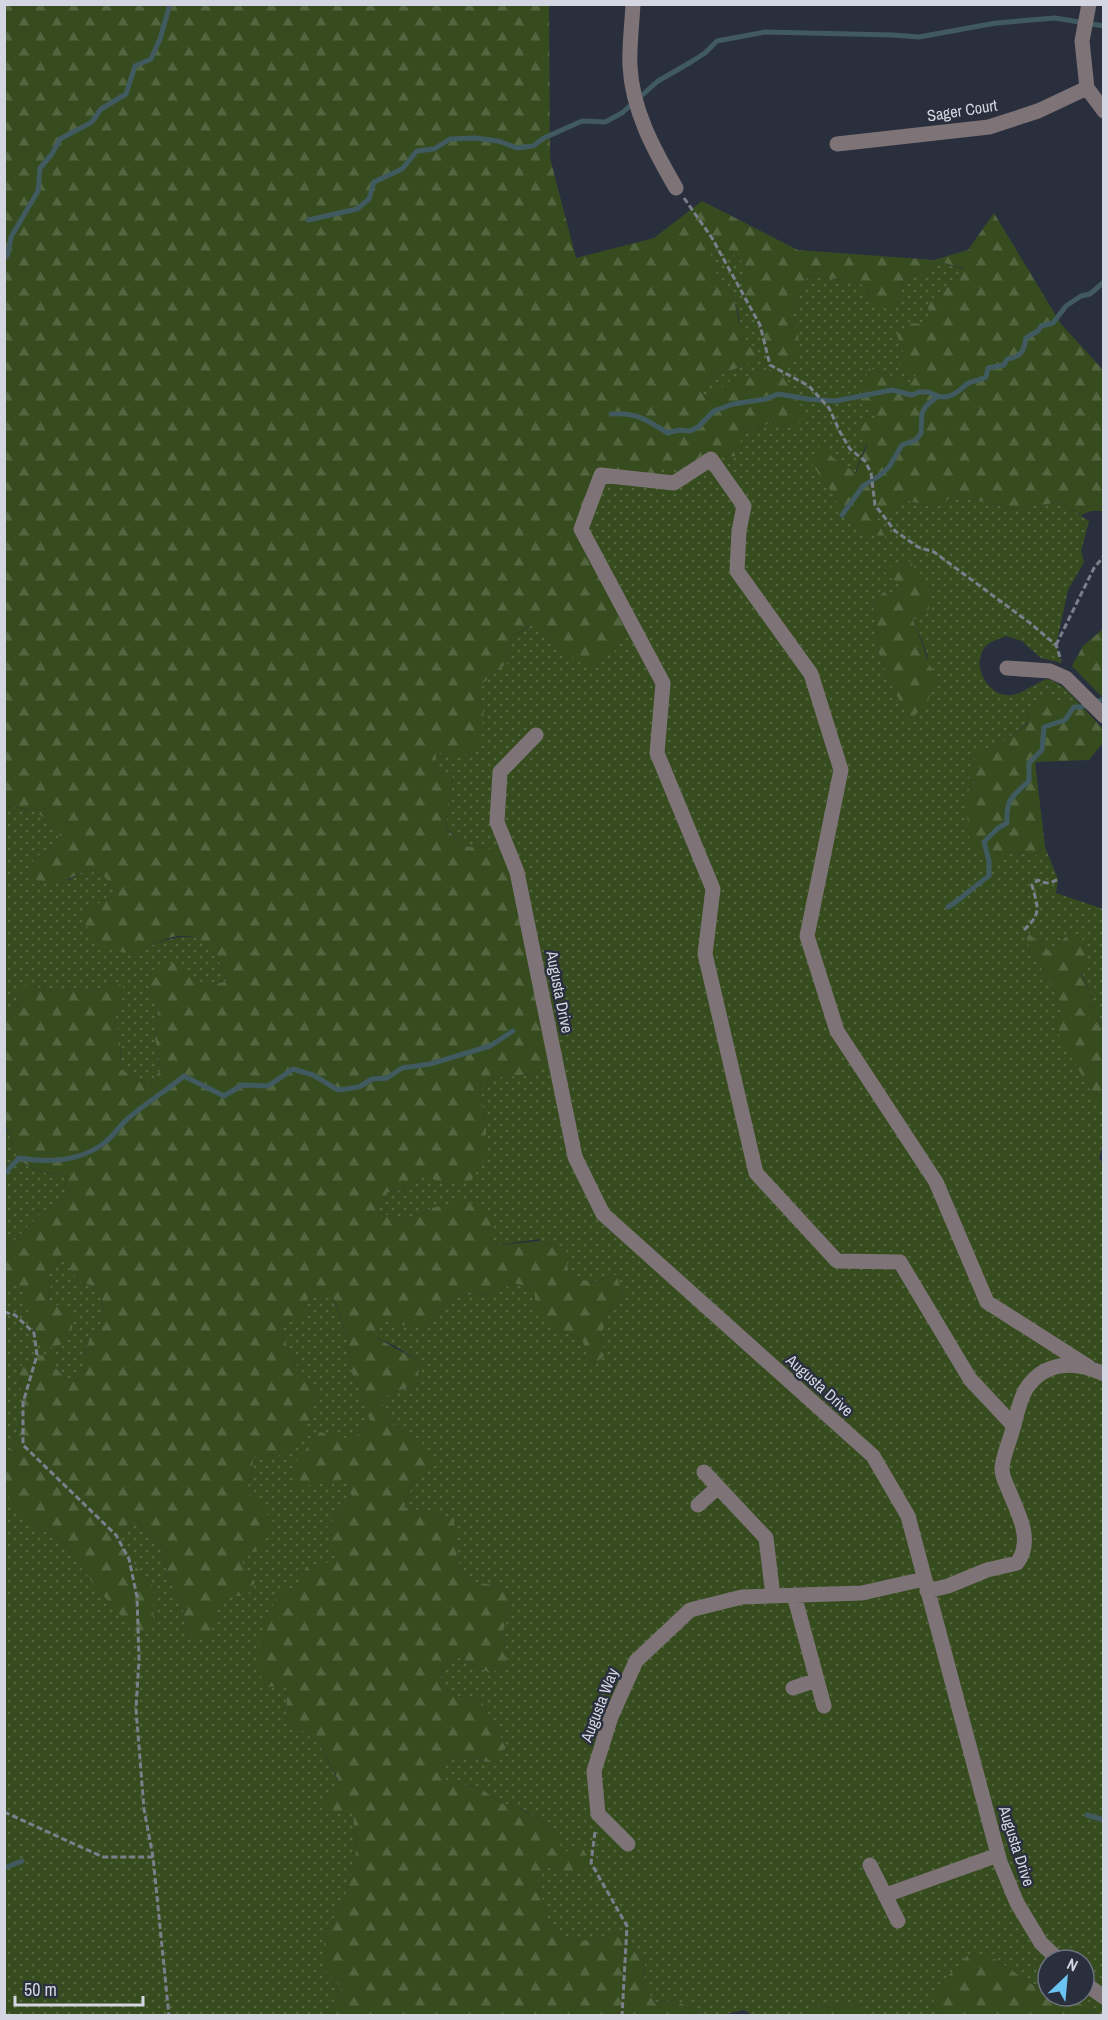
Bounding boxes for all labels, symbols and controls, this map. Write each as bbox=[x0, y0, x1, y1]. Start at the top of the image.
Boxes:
street label: Sager Court bbox=[925, 94, 999, 126]
street label: Augusta Drive bbox=[541, 948, 579, 1035]
street label: Augusta Drive bbox=[781, 1348, 858, 1421]
street label: Augusta Way bbox=[574, 1664, 623, 1746]
street label: Augusta Drive bbox=[993, 1802, 1040, 1889]
north arrow bbox=[1036, 1948, 1096, 2008]
text: N bbox=[1063, 1953, 1082, 1976]
scale bar bbox=[15, 1969, 142, 2007]
text: 50 m bbox=[24, 1977, 57, 2002]

